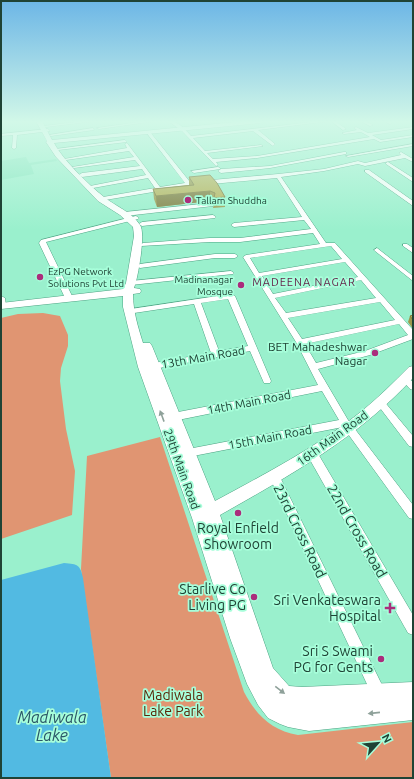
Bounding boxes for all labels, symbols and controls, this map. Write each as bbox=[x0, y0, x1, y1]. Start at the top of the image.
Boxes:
marker: Tallam Shuddha bbox=[183, 195, 193, 205]
place label: Tallam Shuddha bbox=[196, 195, 267, 206]
place label: EzPG Network Solutions Pvt Ltd bbox=[48, 266, 124, 289]
marker: EzPG Network Solutions Pvt Ltd bbox=[35, 272, 45, 282]
place label: Madinanagar Mosque bbox=[175, 274, 233, 297]
district label: MADEENA NAGAR bbox=[252, 276, 356, 288]
marker: Madinanagar Mosque bbox=[236, 280, 246, 290]
place label: BET Mahadeshwar Nagar bbox=[268, 340, 367, 367]
street label: 13th Main Road bbox=[160, 343, 246, 371]
marker: BET Mahadeshwar Nagar bbox=[370, 348, 380, 358]
street label: 14th Main Road bbox=[206, 388, 292, 416]
street label: 16th Main Road bbox=[294, 408, 370, 468]
one-way arrow bbox=[159, 409, 165, 421]
street label: 15th Main Road bbox=[227, 423, 313, 451]
street label: 29th Main Road bbox=[161, 427, 203, 511]
street label: 23rd Cross Road bbox=[270, 482, 330, 580]
street label: 22nd Cross Road bbox=[324, 482, 390, 580]
marker: Royal Enfield Showroom bbox=[233, 508, 243, 518]
place label: Royal Enfield Showroom bbox=[197, 520, 279, 552]
place label: Starlive Co Living PG bbox=[179, 581, 246, 613]
marker: Starlive Co Living PG bbox=[249, 592, 259, 602]
place label: Sri Venkateswara Hospital bbox=[274, 592, 381, 624]
marker: Sri Venkateswara Hospital bbox=[384, 602, 396, 614]
place label: Sri S Swami PG for Gents bbox=[294, 643, 373, 675]
marker: Sri S Swami PG for Gents bbox=[376, 654, 386, 664]
one-way arrow bbox=[275, 686, 285, 694]
park label: Madiwala Lake Park bbox=[143, 687, 203, 719]
water label: Madiwala Lake bbox=[17, 708, 87, 744]
one-way arrow bbox=[368, 710, 380, 716]
north arrow bbox=[358, 723, 398, 763]
text: N bbox=[380, 732, 394, 745]

